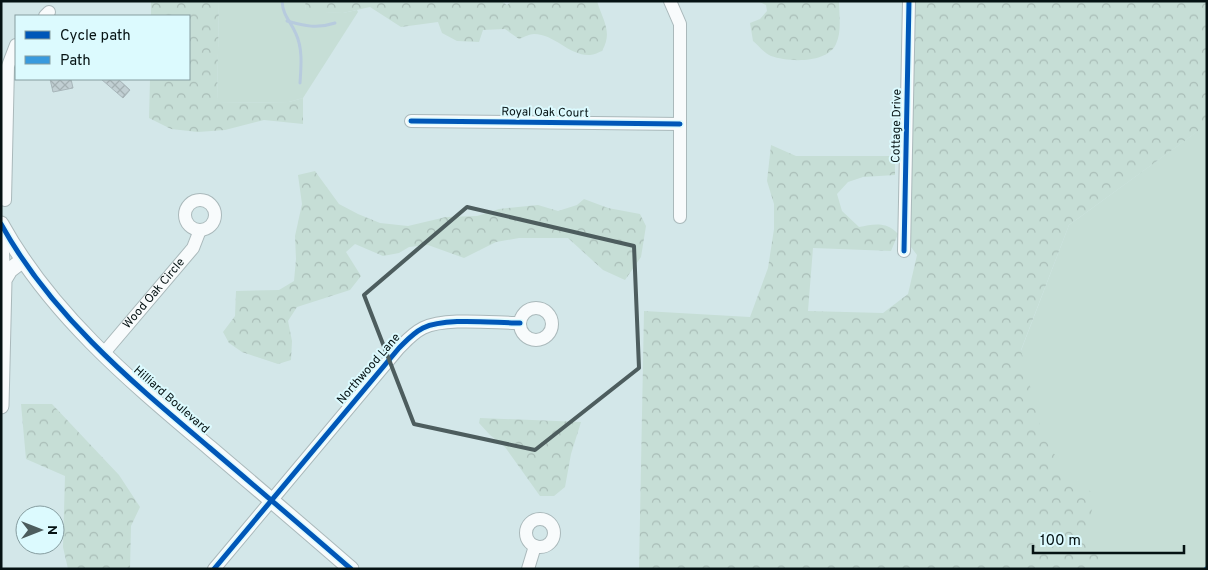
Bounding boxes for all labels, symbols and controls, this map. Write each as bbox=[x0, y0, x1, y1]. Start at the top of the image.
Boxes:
legend bbox=[15, 15, 190, 80]
text: Cycle path bbox=[60, 27, 131, 46]
text: Path bbox=[60, 52, 91, 71]
street label: Cottage Drive bbox=[888, 89, 906, 163]
street label: Royal Oak Court bbox=[501, 104, 589, 122]
street label: Wood Oak Circle bbox=[120, 255, 189, 333]
street label: Northwood Lane bbox=[334, 330, 404, 408]
street label: Hilliard Boulevard bbox=[130, 363, 212, 437]
north arrow bbox=[15, 505, 65, 555]
scale bar bbox=[1033, 522, 1184, 554]
text: N bbox=[43, 525, 60, 535]
text: 100 m bbox=[1040, 532, 1081, 551]

